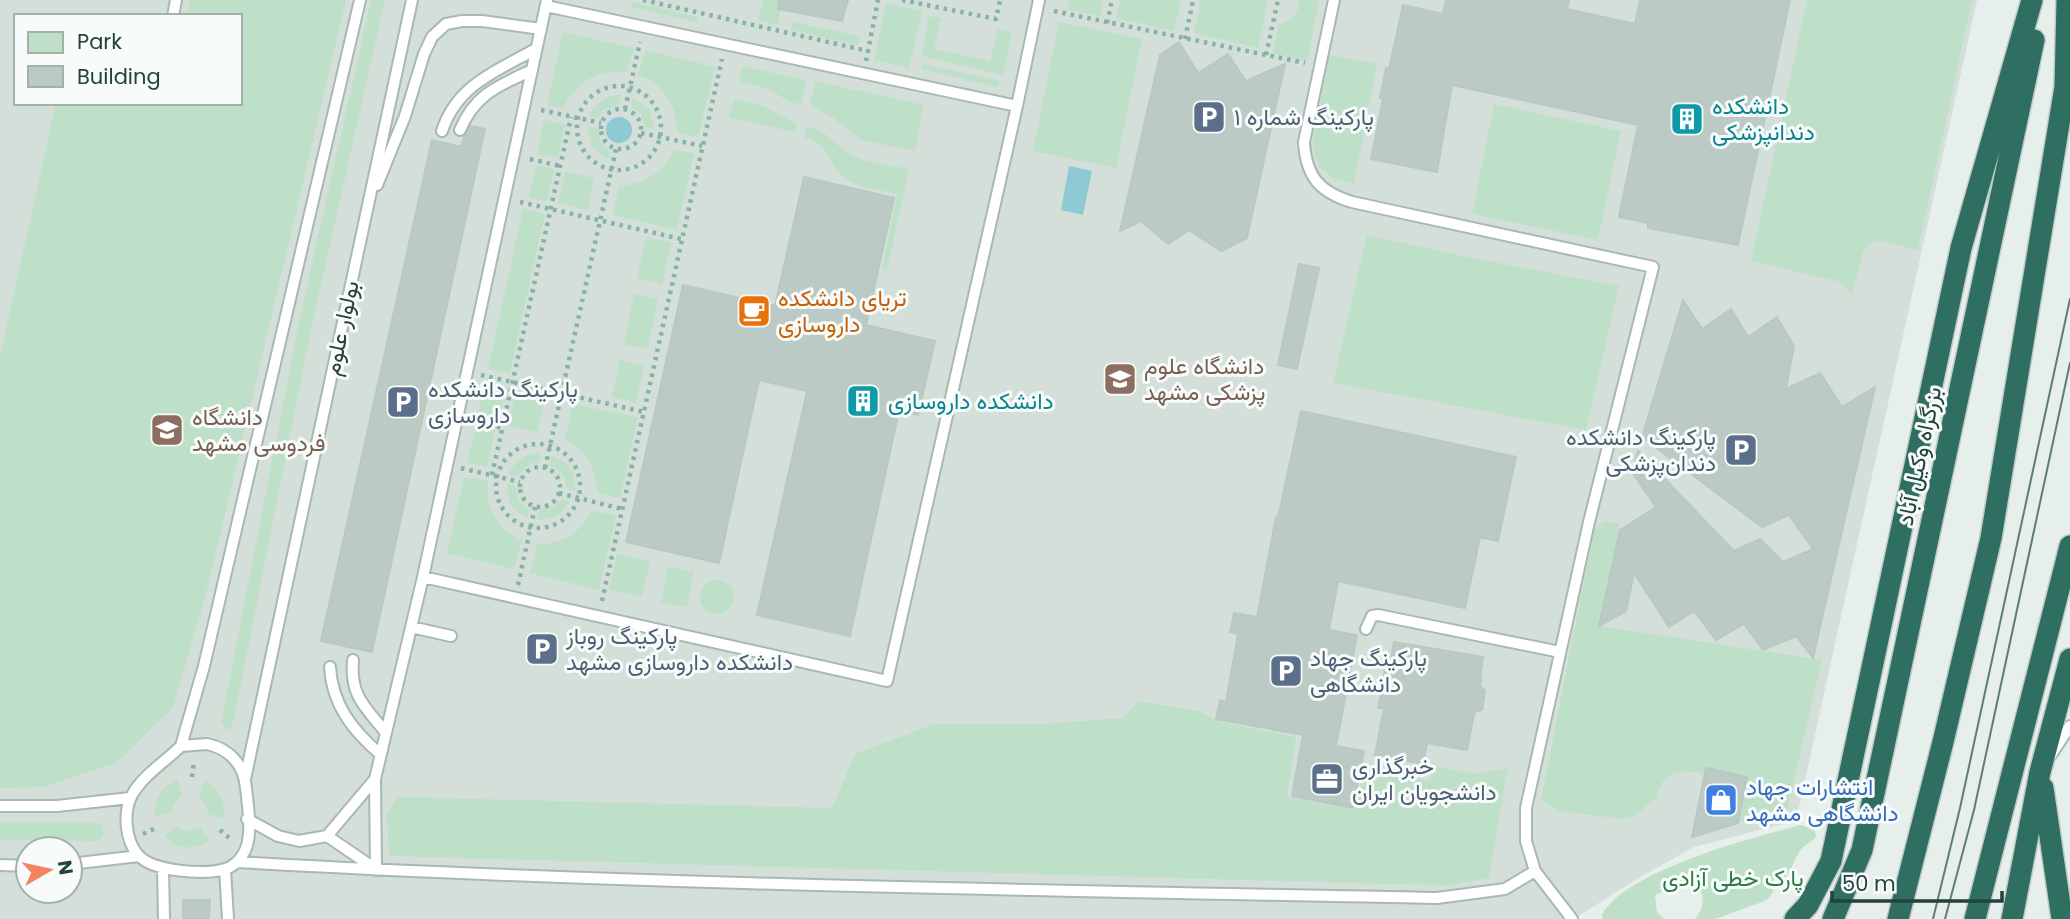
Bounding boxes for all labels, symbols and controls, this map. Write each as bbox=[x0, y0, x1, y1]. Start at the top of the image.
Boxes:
legend bbox=[14, 14, 242, 105]
text: Park bbox=[77, 27, 122, 56]
text: Building bbox=[77, 62, 161, 91]
place label: دانشکده دندانپزشکی bbox=[1712, 90, 1815, 148]
parking icon: پارکینگ شماره ۱ bbox=[1190, 98, 1228, 136]
building icon: دانشکده دندانپزشکی bbox=[1668, 100, 1706, 138]
place label: پارکینگ شماره ۱ bbox=[1234, 101, 1374, 133]
street label: بولوار علوم bbox=[315, 278, 367, 378]
place label: تریای دانشکده داروسازی bbox=[778, 282, 907, 340]
cafe icon: تریای دانشکده داروسازی bbox=[735, 292, 773, 330]
place label: دانشگاه علوم پزشکی مشهد bbox=[1144, 350, 1265, 408]
school or university icon: دانشگاه علوم پزشکی مشهد bbox=[1101, 360, 1139, 398]
place label: پارکینگ دانشکده داروسازی bbox=[428, 373, 578, 431]
building icon: دانشکده داروسازی bbox=[844, 382, 882, 420]
parking icon: پارکینگ دانشکده داروسازی bbox=[384, 383, 422, 421]
street label: بزرگراه وکیل آباد bbox=[1889, 384, 1949, 528]
place label: دانشکده داروسازی bbox=[888, 385, 1054, 417]
place label: دانشگاه فردوسی مشهد bbox=[192, 401, 325, 459]
school or university icon: دانشگاه فردوسی مشهد bbox=[148, 411, 186, 449]
place label: پارکینگ دانشکده دندان‌پزشکی bbox=[1566, 421, 1716, 479]
parking icon: پارکینگ دانشکده دندان‌پزشکی bbox=[1722, 431, 1760, 469]
place label: پارکینگ روباز دانشکده داروسازی مشهد bbox=[565, 620, 793, 678]
parking icon: پارکینگ روباز دانشکده داروسازی مشهد bbox=[523, 630, 561, 668]
place label: پارکینگ جهاد دانشگاهی bbox=[1310, 642, 1427, 700]
parking icon: پارکینگ جهاد دانشگاهی bbox=[1267, 652, 1305, 690]
place label: خبرگذاری دانشجویان ایران bbox=[1352, 750, 1497, 808]
office icon: خبرگذاری دانشجویان ایران bbox=[1308, 760, 1346, 798]
place label: انتشارات جهاد دانشگاهی مشهد bbox=[1746, 771, 1899, 829]
shop icon: انتشارات جهاد دانشگاهی مشهد bbox=[1702, 781, 1740, 819]
north arrow bbox=[14, 835, 84, 905]
text: N bbox=[51, 858, 80, 877]
scale bar bbox=[1832, 860, 2002, 904]
park label: پارک خطی آزادی bbox=[1662, 862, 1804, 894]
text: 50 m bbox=[1842, 869, 1896, 898]

